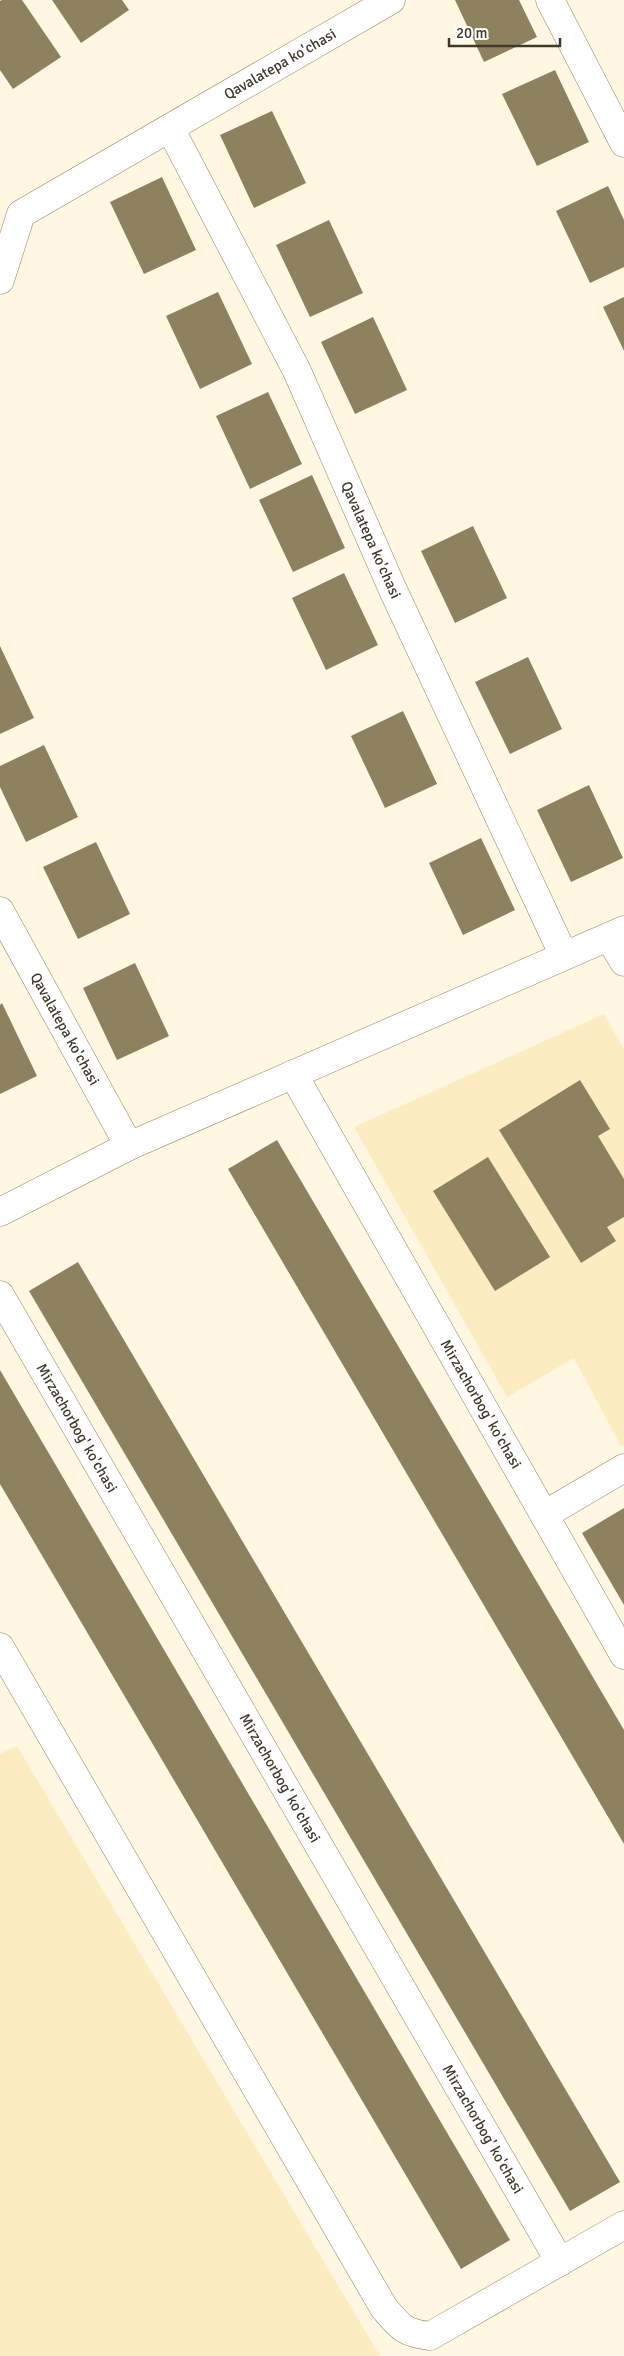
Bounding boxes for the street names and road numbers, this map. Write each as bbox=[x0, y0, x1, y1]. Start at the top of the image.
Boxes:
street label: Qavalatepa ko'chasi bbox=[221, 25, 339, 103]
street label: Qavalatepa ko'chasi bbox=[337, 479, 405, 601]
street label: Qavalatepa ko'chasi bbox=[27, 969, 103, 1089]
street label: Mirzachorbog' ko'chasi bbox=[437, 1336, 525, 1472]
street label: Mirzachorbog' ko'chasi bbox=[33, 1360, 121, 1496]
street label: Mirzachorbog' ko'chasi bbox=[236, 1710, 324, 1846]
street label: Mirzachorbog' ko'chasi bbox=[439, 2061, 527, 2197]

